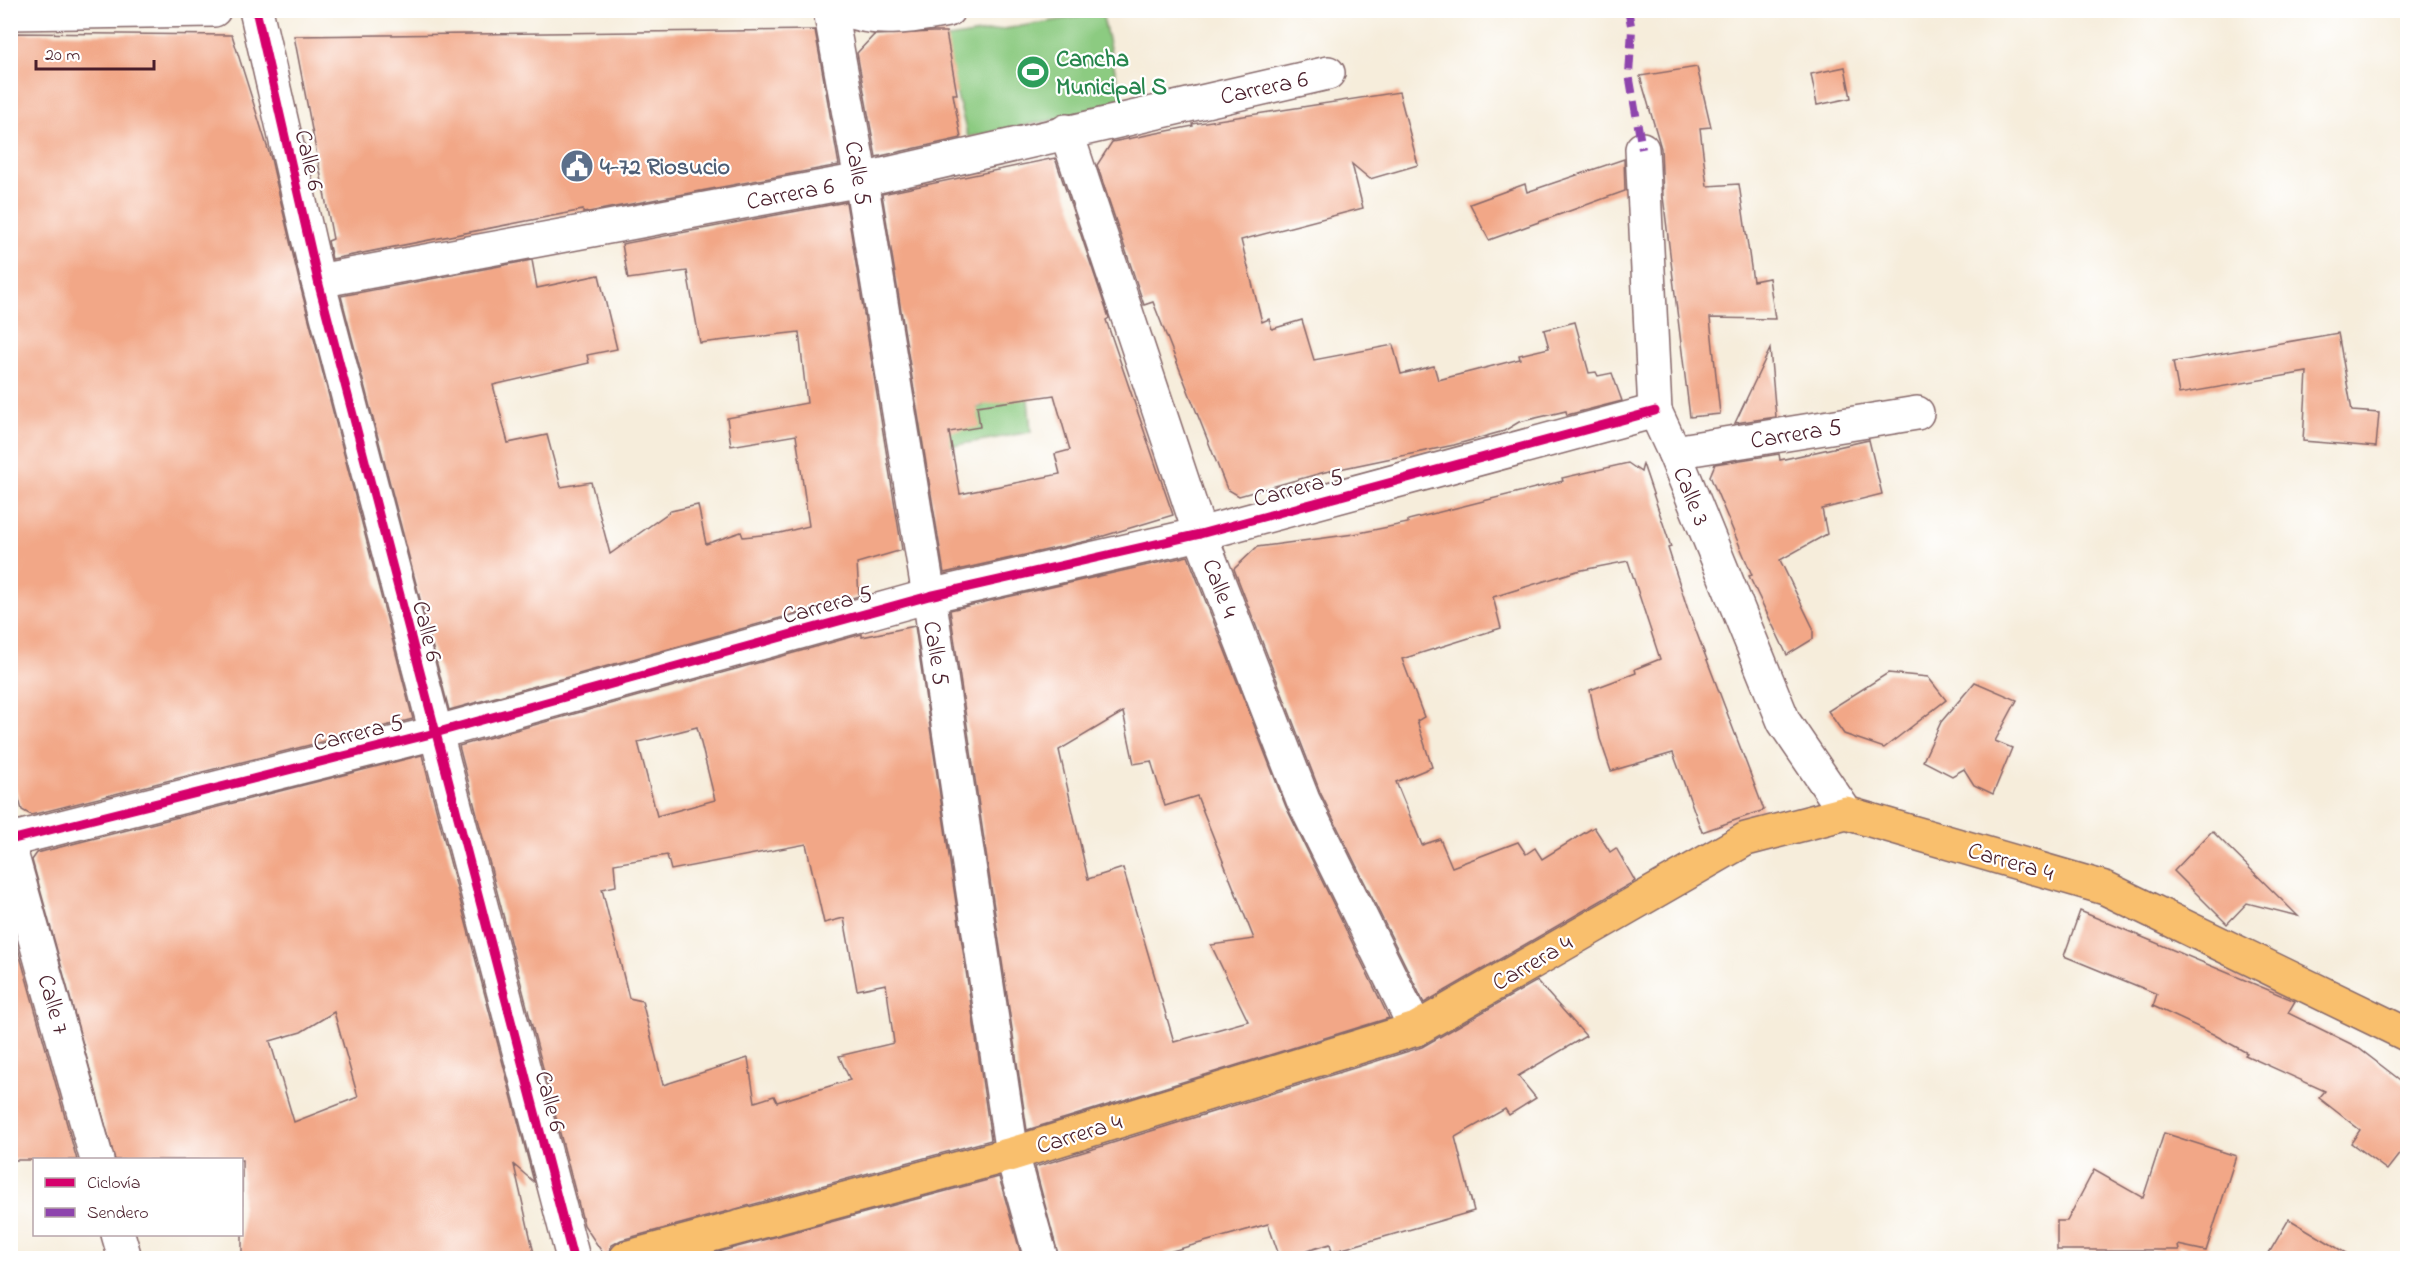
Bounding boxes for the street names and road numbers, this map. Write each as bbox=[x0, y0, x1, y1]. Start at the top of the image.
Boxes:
street label: Carrera 6 bbox=[1217, 63, 1312, 116]
street label: Calle 6 bbox=[284, 127, 332, 195]
street label: Calle 5 bbox=[834, 139, 879, 209]
street label: Carrera 6 bbox=[744, 170, 838, 221]
street label: Carrera 5 bbox=[1748, 411, 1845, 460]
street label: Carrera 5 bbox=[1250, 461, 1348, 518]
street label: Calle 3 bbox=[1662, 462, 1717, 532]
street label: Calle 4 bbox=[1191, 554, 1246, 624]
street label: Carrera 5 bbox=[779, 578, 877, 635]
street label: Calle 6 bbox=[401, 598, 450, 666]
street label: Calle 5 bbox=[912, 619, 957, 688]
street label: Carrera 5 bbox=[310, 706, 408, 763]
street label: Carrera 4 bbox=[1963, 834, 2058, 892]
street label: Carrera 4 bbox=[1486, 927, 1580, 1001]
street label: Calle 7 bbox=[26, 971, 77, 1039]
street label: Calle 6 bbox=[524, 1067, 574, 1136]
street label: Carrera 4 bbox=[1033, 1106, 1127, 1165]

